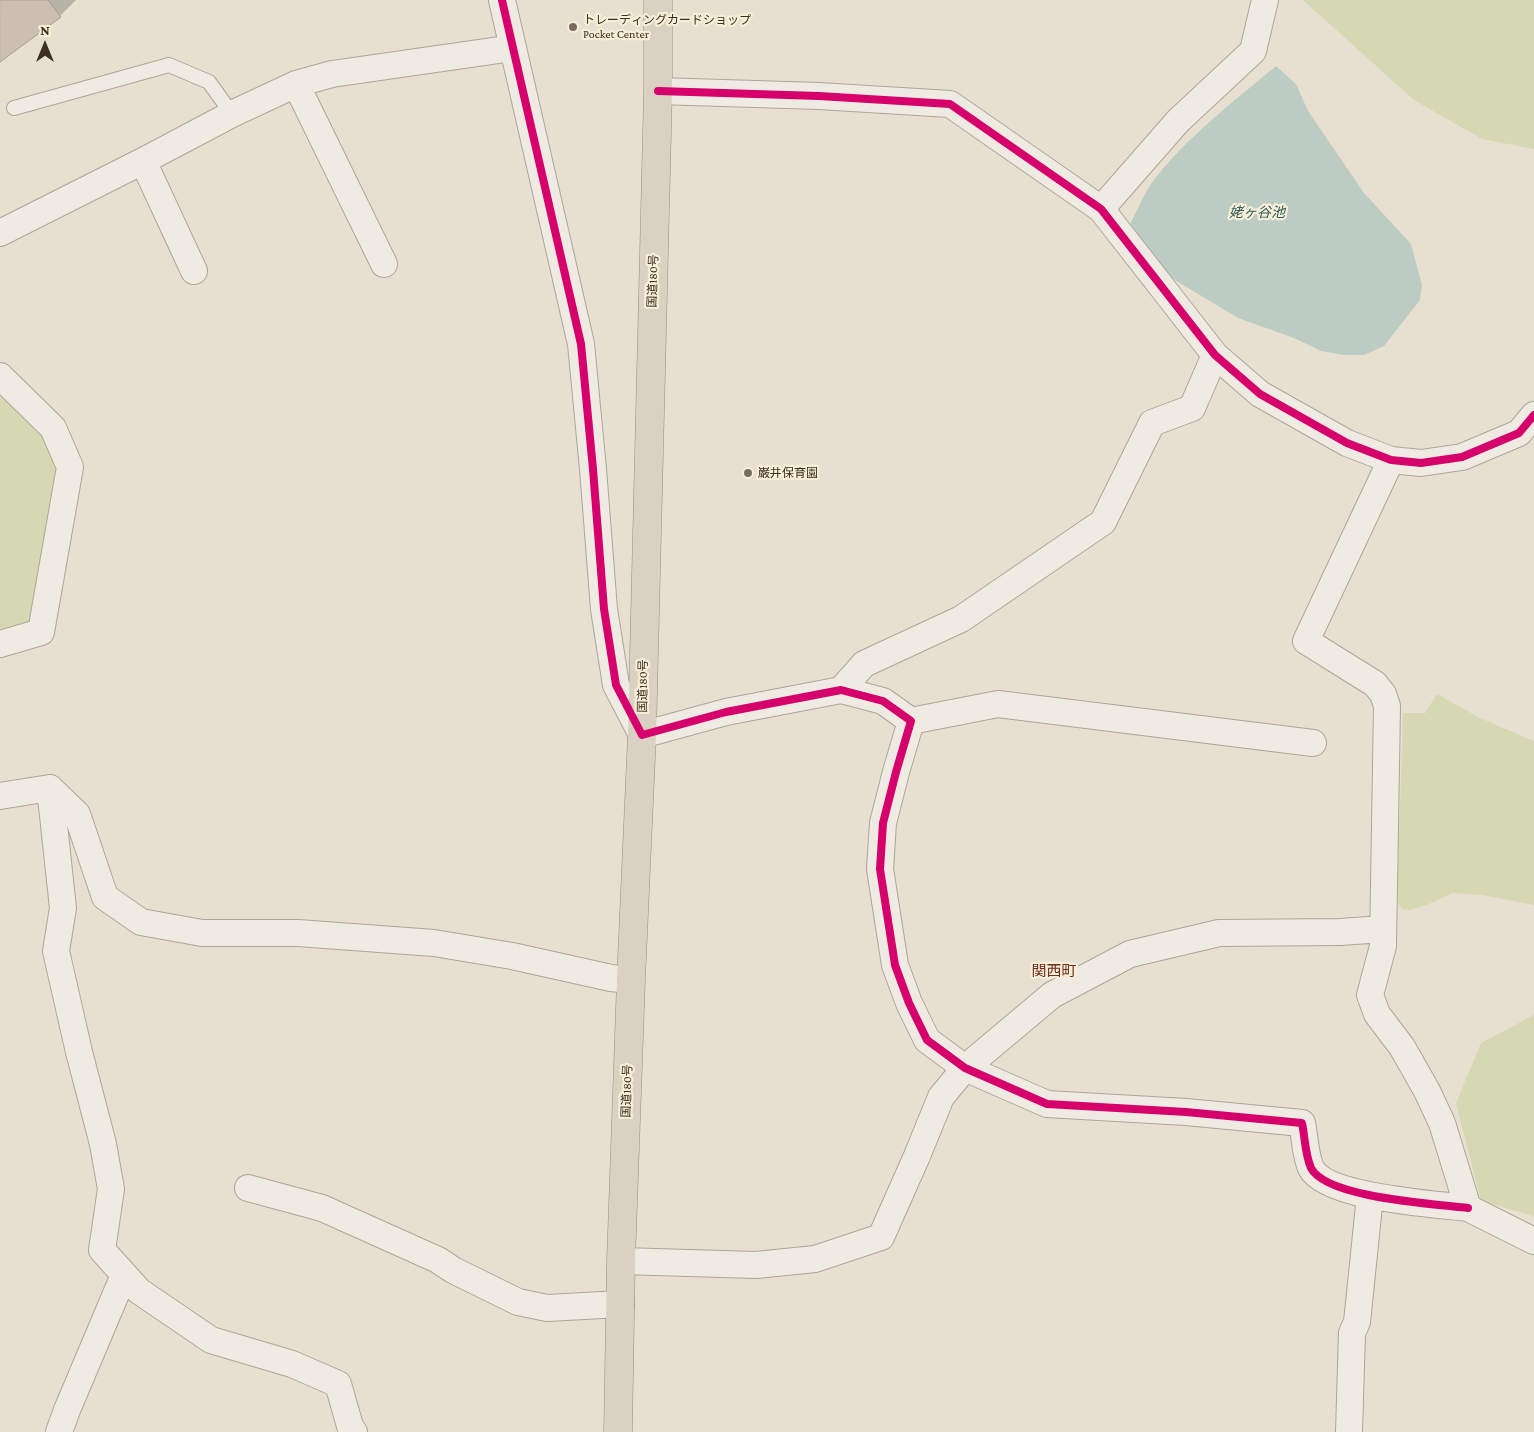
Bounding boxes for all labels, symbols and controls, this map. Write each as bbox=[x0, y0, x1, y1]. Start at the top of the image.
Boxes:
place label: トレーディングカードショップ Pocket Center bbox=[583, 13, 751, 41]
north arrow bbox=[20, 20, 70, 70]
marker: トレーディングカードショップ Pocket Center bbox=[567, 21, 579, 33]
text: N bbox=[40, 22, 50, 38]
water label: 姥ヶ谷池 bbox=[1229, 205, 1285, 221]
street label: 国道180号 bbox=[645, 254, 661, 308]
place label: 巌井保育園 bbox=[758, 466, 818, 480]
marker: 巌井保育園 bbox=[742, 467, 754, 479]
street label: 国道180号 bbox=[635, 659, 651, 713]
district label: 関西町 bbox=[1032, 962, 1076, 980]
street label: 国道180号 bbox=[619, 1064, 635, 1118]

